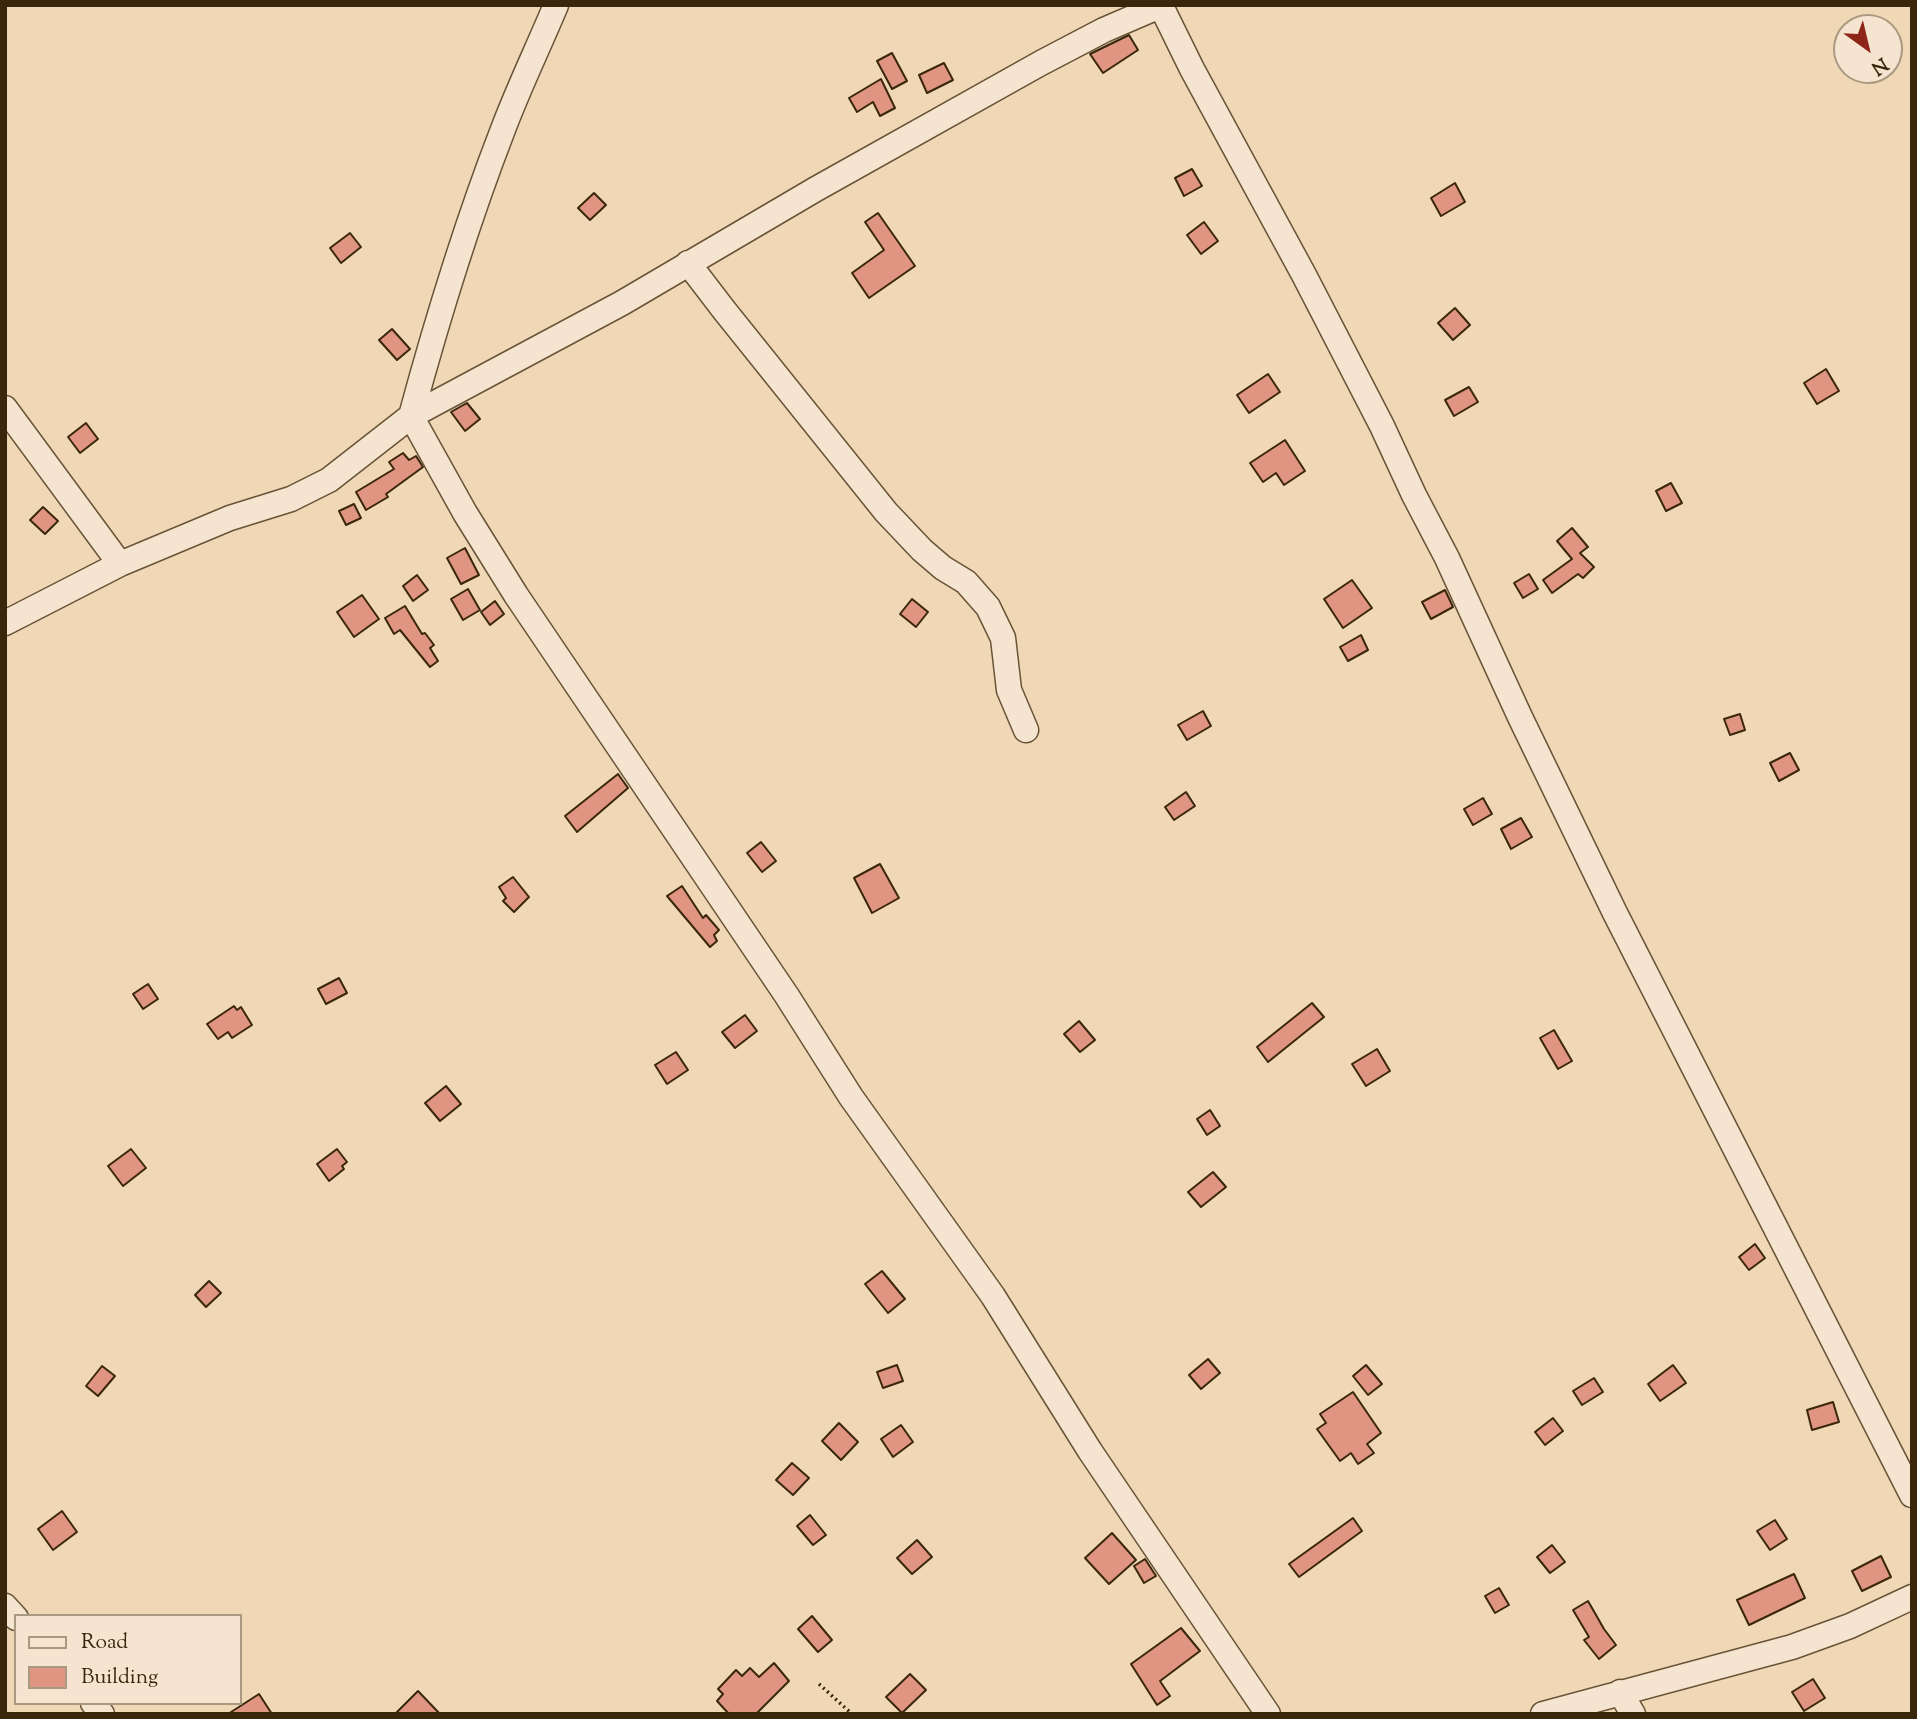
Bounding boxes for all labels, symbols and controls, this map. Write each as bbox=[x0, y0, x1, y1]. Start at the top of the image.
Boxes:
north arrow bbox=[1833, 14, 1903, 84]
text: N bbox=[1865, 50, 1893, 81]
legend bbox=[14, 1614, 242, 1705]
text: Road bbox=[81, 1628, 128, 1658]
text: Building bbox=[81, 1663, 158, 1693]

